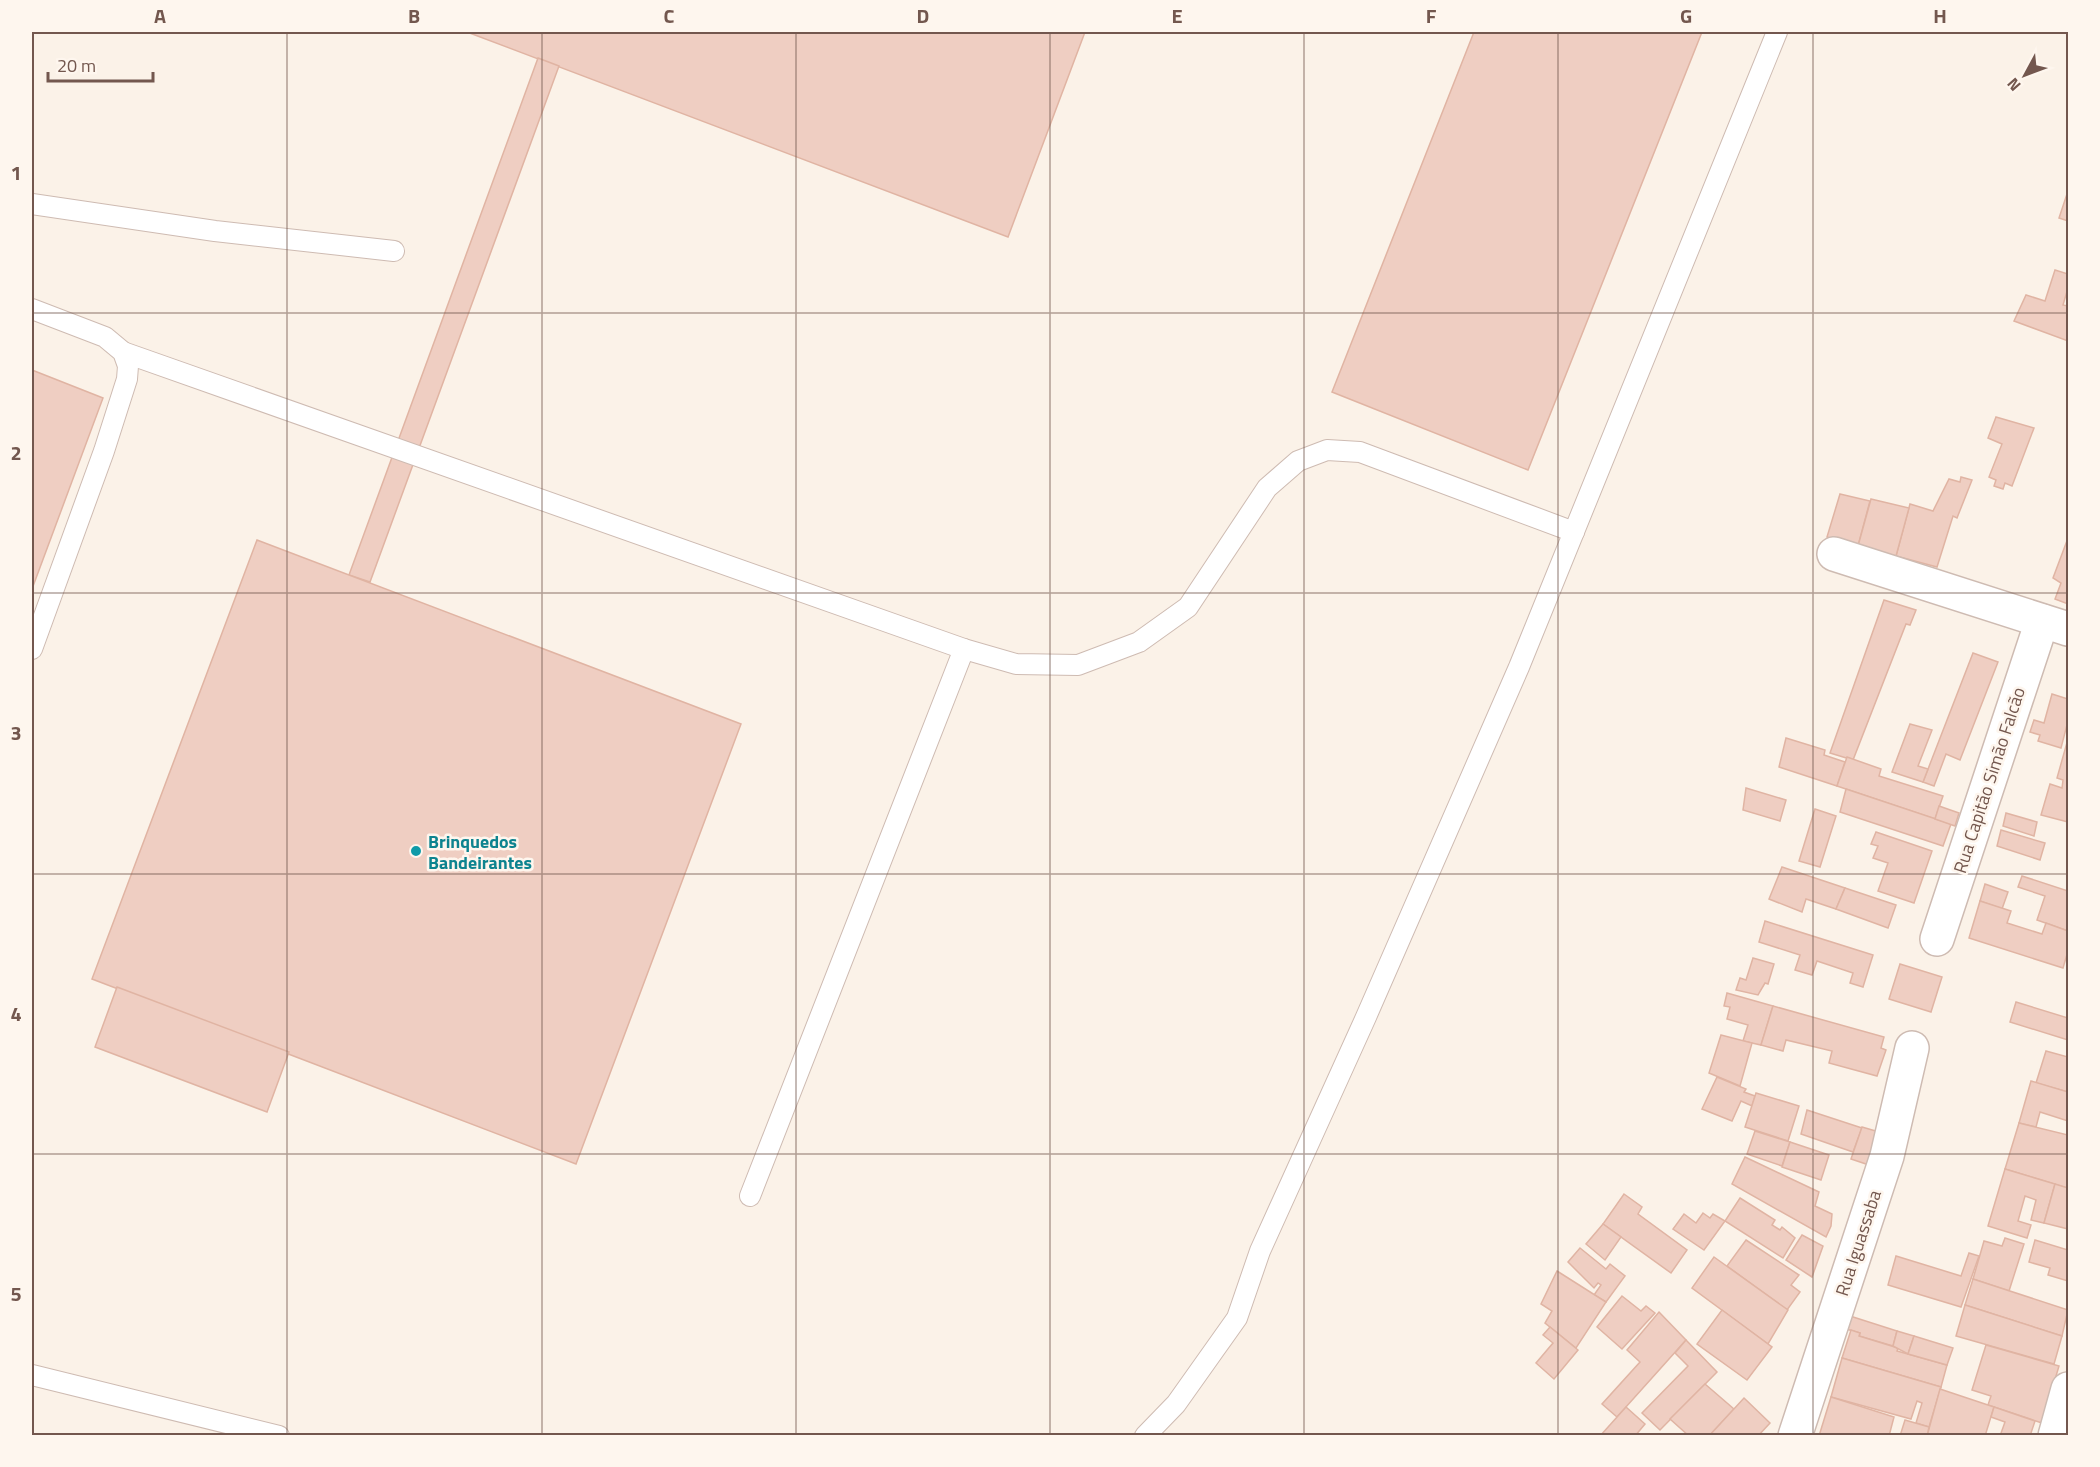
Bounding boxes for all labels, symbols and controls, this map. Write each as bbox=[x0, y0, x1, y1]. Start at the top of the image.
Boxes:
text: A bbox=[154, 0, 166, 31]
text: B bbox=[408, 0, 420, 31]
text: C bbox=[664, 0, 675, 31]
text: D bbox=[917, 0, 929, 31]
text: E bbox=[1171, 0, 1183, 31]
text: F bbox=[1426, 0, 1437, 31]
text: G bbox=[1680, 0, 1692, 31]
text: H bbox=[1933, 0, 1947, 31]
scale bar bbox=[48, 45, 153, 83]
north arrow bbox=[1995, 45, 2055, 105]
text: 20 m bbox=[57, 52, 96, 79]
text: N bbox=[2001, 73, 2026, 97]
text: 1 bbox=[10, 157, 22, 188]
text: 2 bbox=[10, 437, 22, 468]
street label: Rua Capitão Simão Falcão bbox=[1946, 683, 2032, 877]
text: 3 bbox=[10, 717, 22, 748]
place label: Brinquedos Bandeirantes bbox=[428, 828, 532, 876]
marker: Brinquedos Bandeirantes bbox=[409, 844, 423, 858]
text: 4 bbox=[10, 998, 22, 1029]
street label: Rua Iguassaba bbox=[1828, 1187, 1888, 1299]
text: 5 bbox=[10, 1278, 22, 1309]

